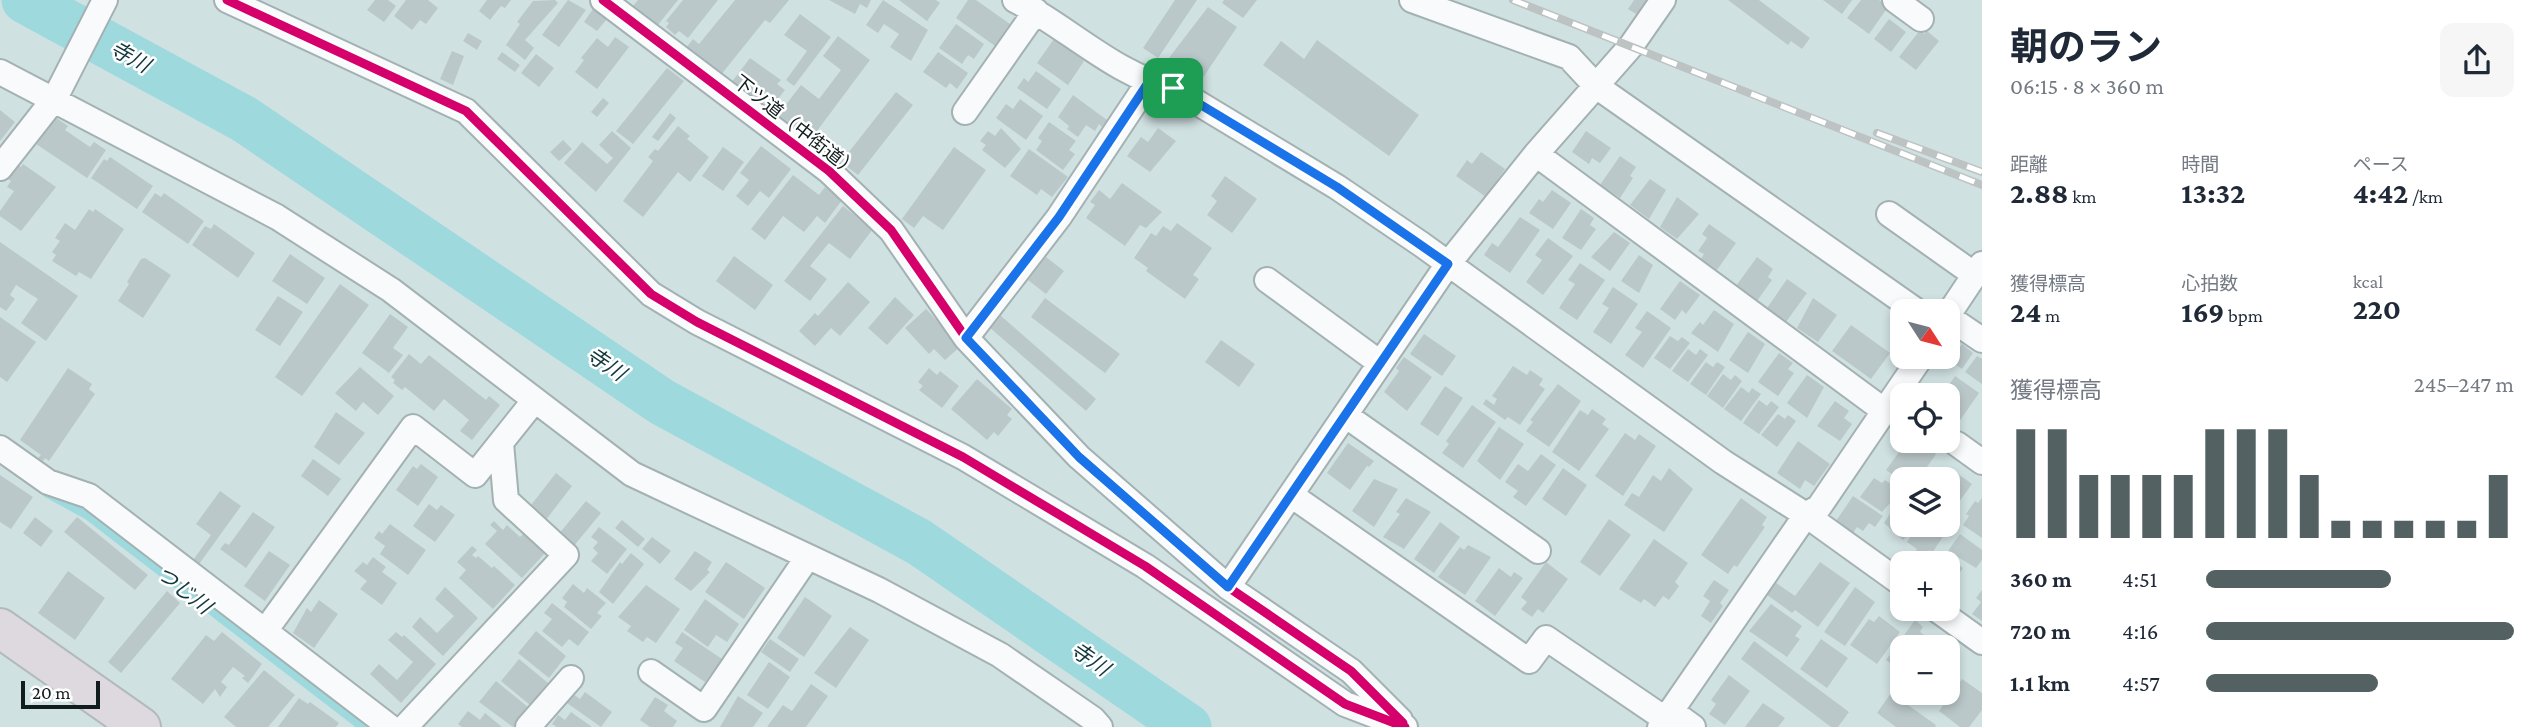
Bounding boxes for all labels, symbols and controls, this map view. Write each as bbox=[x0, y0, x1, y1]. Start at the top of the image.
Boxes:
button: share bbox=[2440, 23, 2514, 97]
text: 朝のラン bbox=[2010, 26, 2162, 68]
water label: 寺川 bbox=[106, 36, 156, 79]
pin bbox=[1143, 58, 1203, 118]
icon: arrive bbox=[1154, 69, 1192, 107]
street label: 下ツ道（中街道） bbox=[730, 71, 862, 181]
text: 06:15 · 8 × 360 m bbox=[2010, 73, 2164, 99]
text: 距離 bbox=[2010, 154, 2048, 175]
text: 時間 bbox=[2181, 154, 2219, 175]
text: ペース bbox=[2353, 154, 2409, 175]
text: 2.88 bbox=[2010, 176, 2069, 209]
text: 13:32 bbox=[2181, 176, 2245, 209]
text: 4:42 bbox=[2353, 176, 2408, 209]
text: km bbox=[2069, 186, 2096, 207]
text: /km bbox=[2408, 186, 2443, 207]
text: kcal bbox=[2353, 271, 2383, 292]
text: 獲得標高 bbox=[2010, 273, 2086, 294]
text: 心拍数 bbox=[2181, 273, 2238, 294]
text: 220 bbox=[2353, 292, 2401, 325]
text: 24 bbox=[2010, 295, 2041, 328]
text: 169 bbox=[2181, 295, 2224, 328]
north arrow bbox=[1890, 299, 1960, 369]
map controls bbox=[1890, 299, 1960, 705]
text: m bbox=[2041, 305, 2060, 326]
text: bpm bbox=[2224, 305, 2263, 326]
water label: 寺川 bbox=[582, 342, 632, 387]
text: 245–247 m bbox=[2414, 371, 2514, 397]
text: 獲得標高 bbox=[2010, 377, 2102, 403]
button: locate bbox=[1890, 383, 1960, 453]
button: layers bbox=[1890, 467, 1960, 537]
button: + bbox=[1890, 551, 1960, 621]
water label: つじ川 bbox=[152, 561, 218, 620]
text: 360 m bbox=[2010, 566, 2072, 592]
text: 4:51 bbox=[2122, 566, 2157, 592]
text: 720 m bbox=[2010, 618, 2071, 644]
text: 4:16 bbox=[2122, 618, 2158, 644]
button: − bbox=[1890, 635, 1960, 705]
water label: 寺川 bbox=[1066, 637, 1116, 682]
text: 1.1 km bbox=[2010, 670, 2070, 696]
text: 4:57 bbox=[2122, 670, 2160, 696]
scale bar bbox=[21, 678, 100, 710]
text: 20 m bbox=[32, 682, 71, 703]

